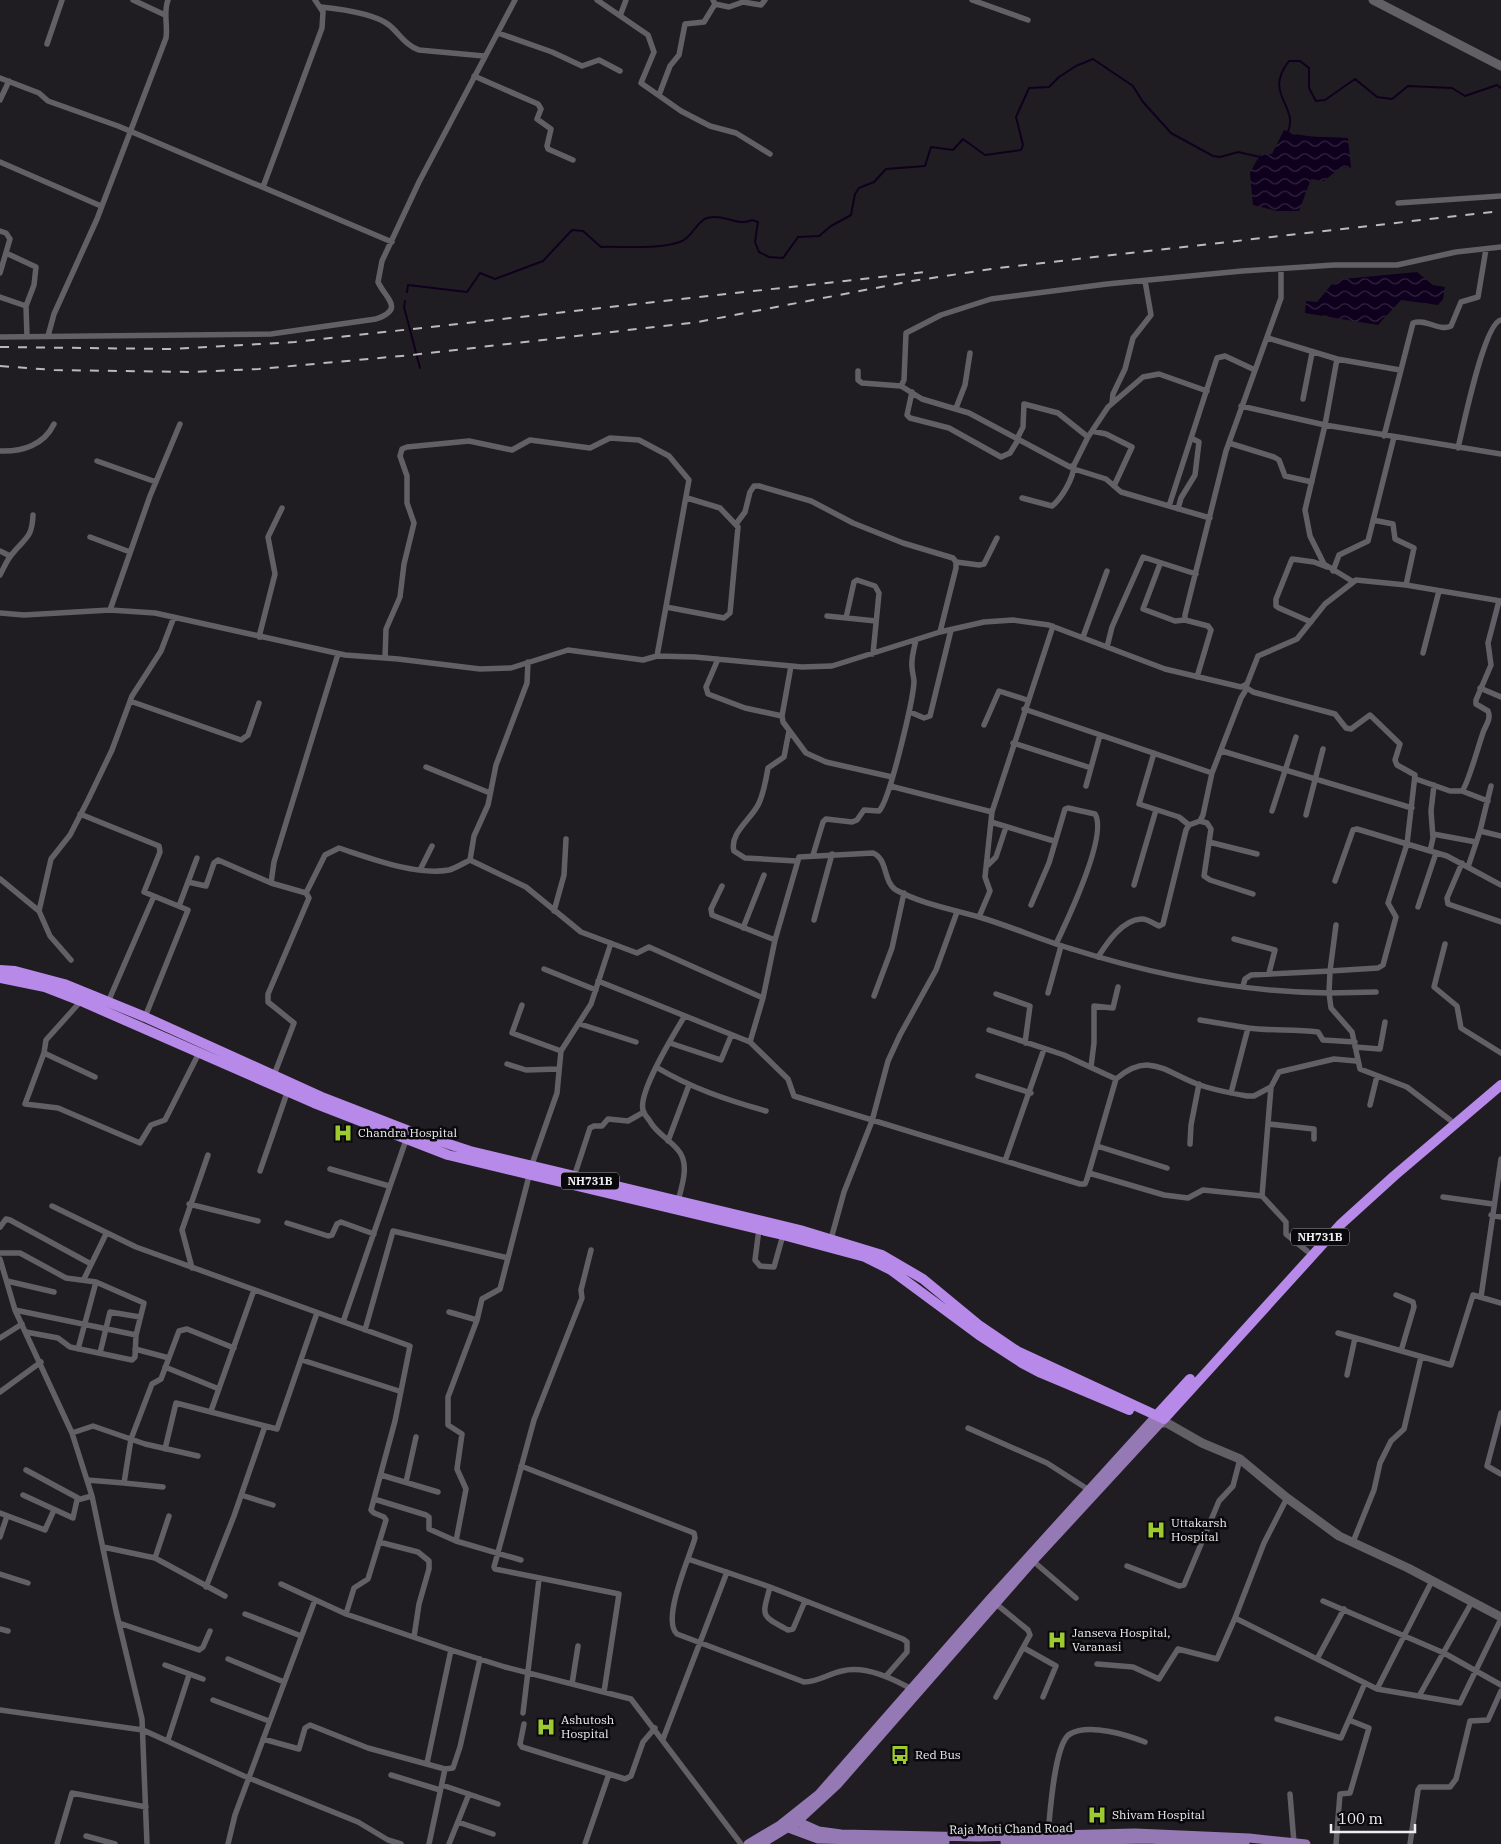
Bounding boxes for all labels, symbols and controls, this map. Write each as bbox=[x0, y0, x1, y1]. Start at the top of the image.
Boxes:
hospital icon: Chandra Hospital bbox=[332, 1122, 354, 1144]
place label: Chandra Hospital bbox=[358, 1125, 457, 1140]
road number: NH731B bbox=[561, 1172, 619, 1190]
road number: NH731B bbox=[1291, 1228, 1349, 1246]
place label: Uttakarsh Hospital bbox=[1171, 1515, 1227, 1544]
hospital icon: Uttakarsh Hospital bbox=[1145, 1519, 1167, 1541]
place label: Janseva Hospital, Varanasi bbox=[1072, 1625, 1170, 1654]
hospital icon: Janseva Hospital, Varanasi bbox=[1046, 1629, 1068, 1651]
place label: Ashutosh Hospital bbox=[561, 1712, 615, 1741]
hospital icon: Ashutosh Hospital bbox=[535, 1716, 557, 1738]
bus stop icon: Red Bus bbox=[889, 1744, 911, 1766]
place label: Red Bus bbox=[915, 1747, 961, 1762]
scale bar bbox=[1331, 1802, 1415, 1834]
hospital icon: Shivam Hospital bbox=[1086, 1804, 1108, 1826]
place label: Shivam Hospital bbox=[1112, 1807, 1205, 1822]
text: 100 m bbox=[1338, 1809, 1383, 1828]
street label: Raja Moti Chand Road bbox=[949, 1820, 1073, 1837]

